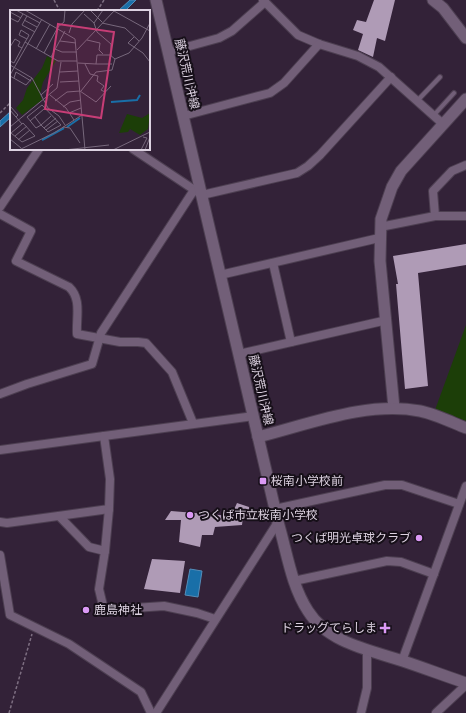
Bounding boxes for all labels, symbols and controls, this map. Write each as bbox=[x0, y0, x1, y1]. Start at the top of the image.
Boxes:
inset map bbox=[10, 10, 150, 150]
street label: 藤沢荒川沖線 bbox=[172, 37, 205, 111]
street label: 藤沢荒川沖線 bbox=[246, 353, 279, 427]
place label: 桜南小学校前 bbox=[271, 471, 343, 488]
marker: 桜南小学校前 bbox=[258, 476, 268, 486]
place label: つくば市立桜南小学校 bbox=[198, 505, 318, 522]
marker: つくば市立桜南小学校 bbox=[185, 510, 195, 520]
place label: つくば明光卓球クラブ bbox=[291, 528, 411, 545]
marker: つくば明光卓球クラブ bbox=[414, 533, 424, 543]
place label: 鹿島神社 bbox=[94, 600, 142, 617]
marker: 鹿島神社 bbox=[81, 605, 91, 615]
place label: ドラッグてらしま bbox=[281, 618, 377, 635]
marker: ドラッグてらしま bbox=[380, 623, 390, 633]

